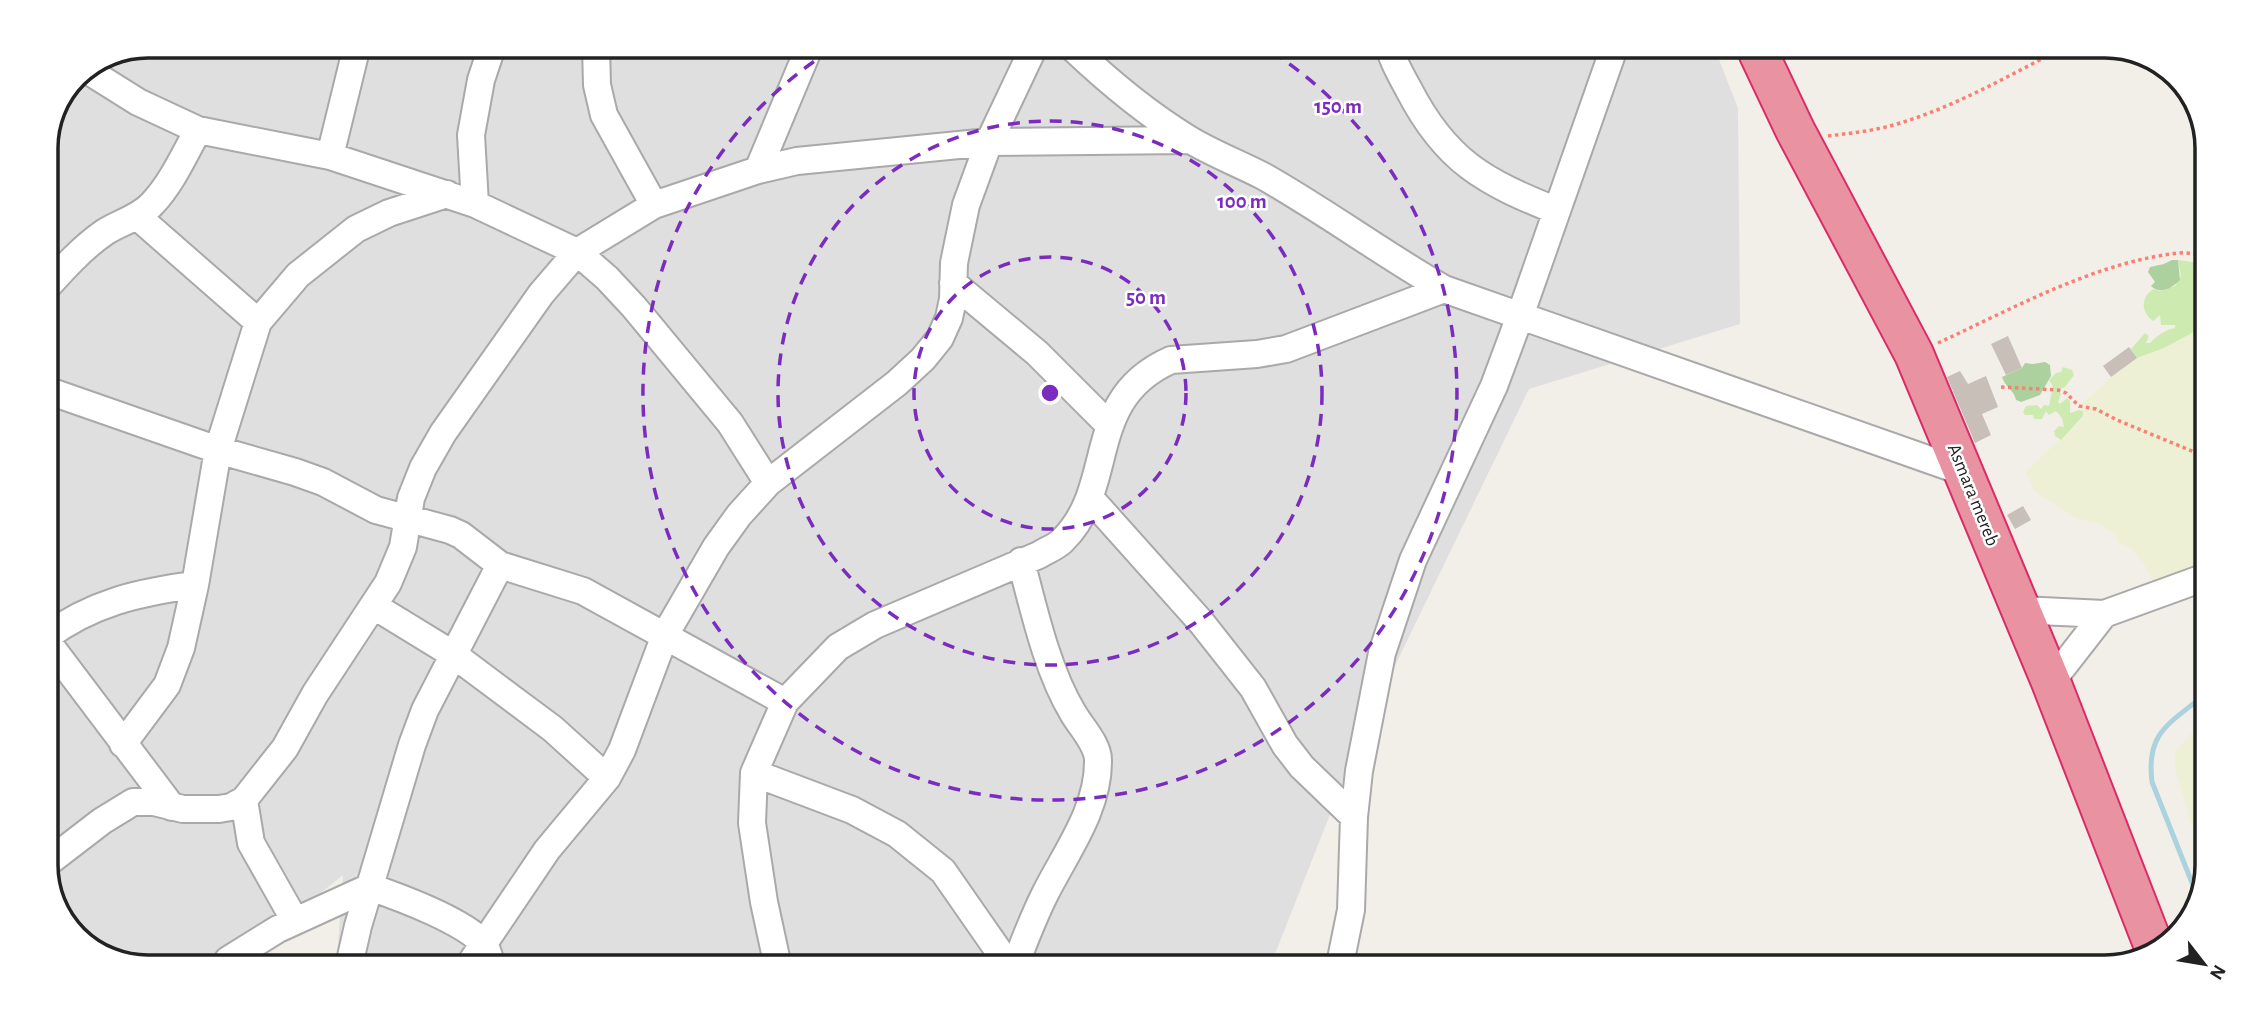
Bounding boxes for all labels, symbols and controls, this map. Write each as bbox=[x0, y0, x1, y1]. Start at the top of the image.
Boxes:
text: 150 m bbox=[1314, 96, 1362, 117]
text: 100 m bbox=[1217, 191, 1267, 212]
text: 50 m bbox=[1126, 287, 1166, 308]
centre of rings bbox=[1038, 381, 1062, 405]
street label: Asmara mereb bbox=[1944, 441, 2002, 549]
north arrow bbox=[2169, 929, 2239, 999]
text: N bbox=[2206, 961, 2229, 983]

